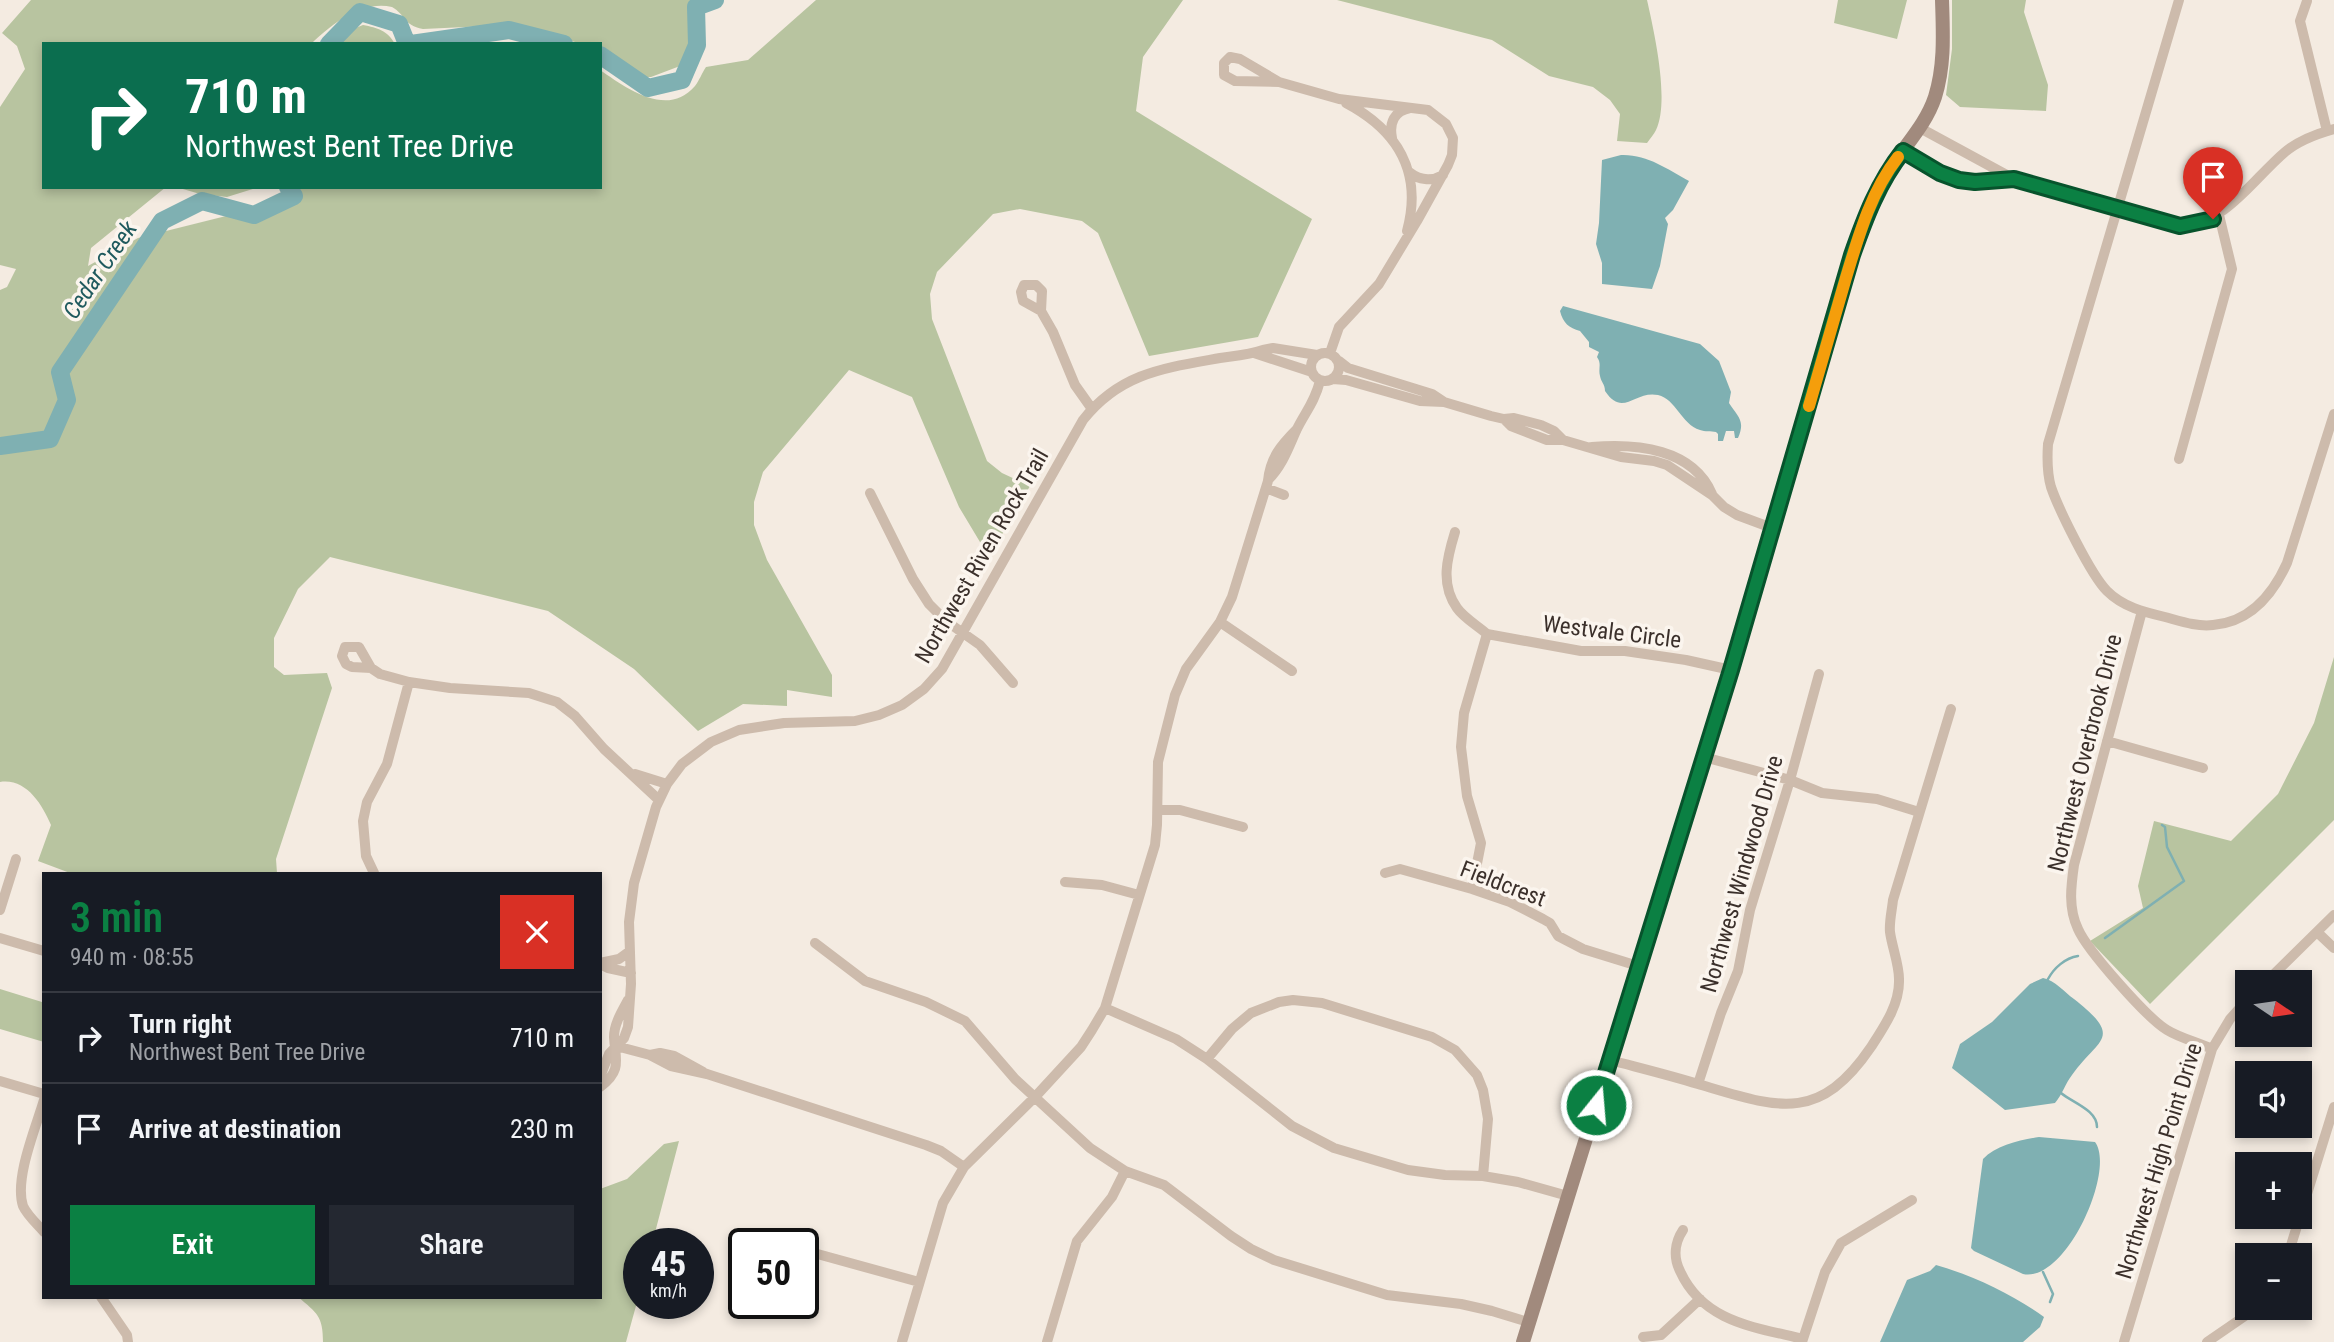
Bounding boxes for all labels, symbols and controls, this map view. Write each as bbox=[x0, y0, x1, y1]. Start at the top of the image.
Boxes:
text: 710 m bbox=[185, 68, 307, 125]
icon: right bbox=[70, 70, 161, 161]
text: Northwest Bent Tree Drive bbox=[185, 127, 514, 165]
pin bbox=[2183, 147, 2243, 219]
icon: arrive bbox=[2194, 158, 2232, 196]
water label: Cedar Creek bbox=[57, 215, 143, 324]
street label: Northwest Riven Rock Trail bbox=[910, 444, 1054, 668]
street label: Westvale Circle bbox=[1541, 610, 1683, 654]
street label: Northwest Overbrook Drive bbox=[2042, 632, 2128, 874]
street label: Northwest Windwood Drive bbox=[1695, 752, 1789, 996]
street label: Fieldcrest bbox=[1456, 855, 1550, 913]
text: 3 min bbox=[70, 893, 163, 942]
button: close bbox=[500, 895, 574, 969]
text: 940 m · 08:55 bbox=[70, 944, 194, 971]
north arrow bbox=[2235, 970, 2312, 1046]
map controls bbox=[2235, 970, 2312, 1320]
text: Turn right bbox=[129, 1009, 231, 1039]
icon: right bbox=[70, 1019, 108, 1057]
text: 710 m bbox=[510, 1023, 574, 1053]
text: Northwest Bent Tree Drive bbox=[129, 1039, 365, 1066]
street label: Northwest High Point Drive bbox=[2110, 1040, 2208, 1282]
button: sound bbox=[2235, 1061, 2312, 1138]
position arrow bbox=[1559, 1068, 1633, 1142]
icon: arrive bbox=[70, 1110, 108, 1148]
text: Arrive at destination bbox=[129, 1114, 341, 1144]
text: 230 m bbox=[510, 1114, 574, 1144]
button: + bbox=[2235, 1152, 2312, 1229]
button: Exit bbox=[70, 1205, 315, 1285]
button: Share bbox=[329, 1205, 574, 1285]
speed limit sign: 50 bbox=[728, 1228, 819, 1319]
button: − bbox=[2235, 1243, 2312, 1320]
text: 45 bbox=[651, 1244, 686, 1285]
text: km/h bbox=[650, 1280, 687, 1301]

